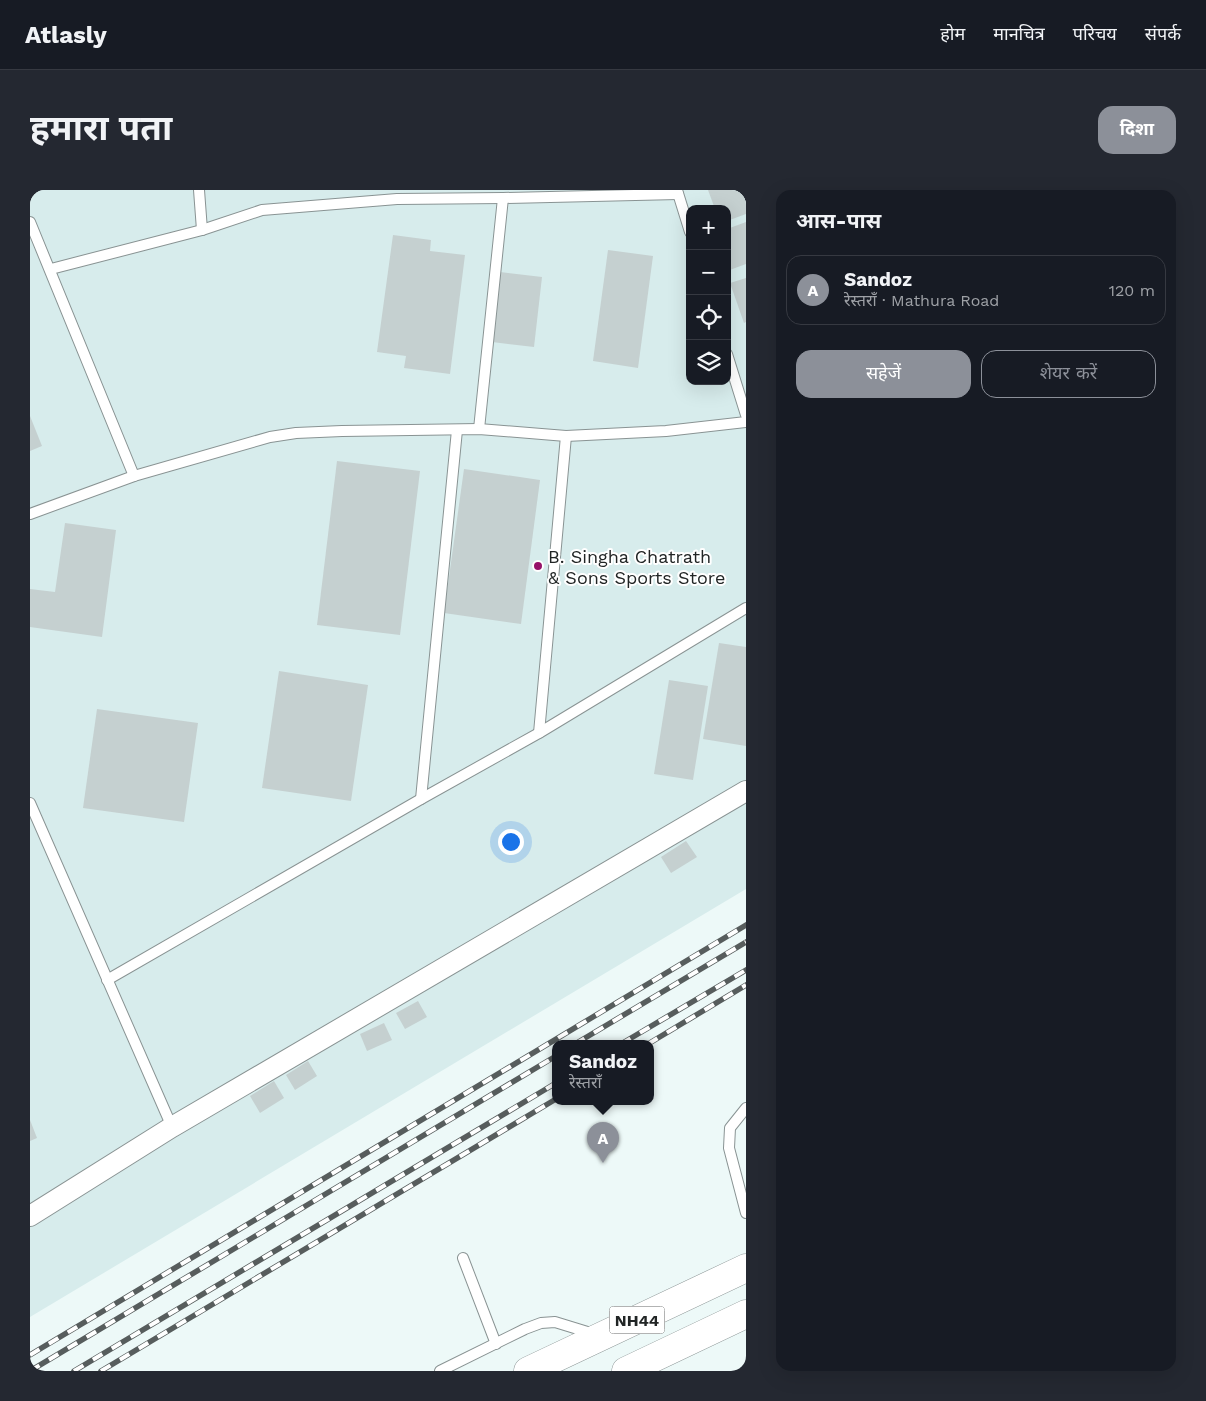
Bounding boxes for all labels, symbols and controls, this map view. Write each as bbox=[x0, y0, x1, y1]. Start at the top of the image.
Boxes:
text: Atlasly bbox=[25, 21, 107, 49]
text: होम bbox=[940, 23, 965, 44]
text: मानचित्र bbox=[993, 23, 1045, 44]
text: परिचय bbox=[1073, 23, 1117, 44]
text: संपर्क bbox=[1145, 23, 1181, 44]
button: दिशा bbox=[1098, 106, 1176, 154]
text: हमारा पता bbox=[30, 107, 172, 149]
map controls bbox=[686, 205, 731, 385]
button: + bbox=[686, 205, 731, 250]
text: आस-पास bbox=[796, 208, 881, 233]
button: − bbox=[686, 250, 731, 295]
text: Sandoz bbox=[844, 268, 912, 291]
text: A bbox=[808, 281, 818, 300]
text: 120 m bbox=[1109, 281, 1155, 300]
text: रेस्तराँ · Mathura Road bbox=[844, 291, 999, 310]
button: locate bbox=[686, 295, 731, 340]
button: layers bbox=[686, 340, 731, 385]
button: सहेजें bbox=[796, 350, 971, 398]
button: शेयर करें bbox=[981, 350, 1156, 398]
place label: B. Singha Chatrath & Sons Sports Store bbox=[548, 546, 725, 588]
marker: B. Singha Chatrath & Sons Sports Store bbox=[532, 560, 544, 572]
your location bbox=[498, 829, 524, 855]
popup bbox=[552, 1040, 654, 1105]
text: Sandoz bbox=[569, 1050, 637, 1073]
text: रेस्तराँ bbox=[569, 1073, 602, 1092]
pin: A bbox=[587, 1122, 619, 1163]
road number: NH44 bbox=[610, 1306, 664, 1334]

